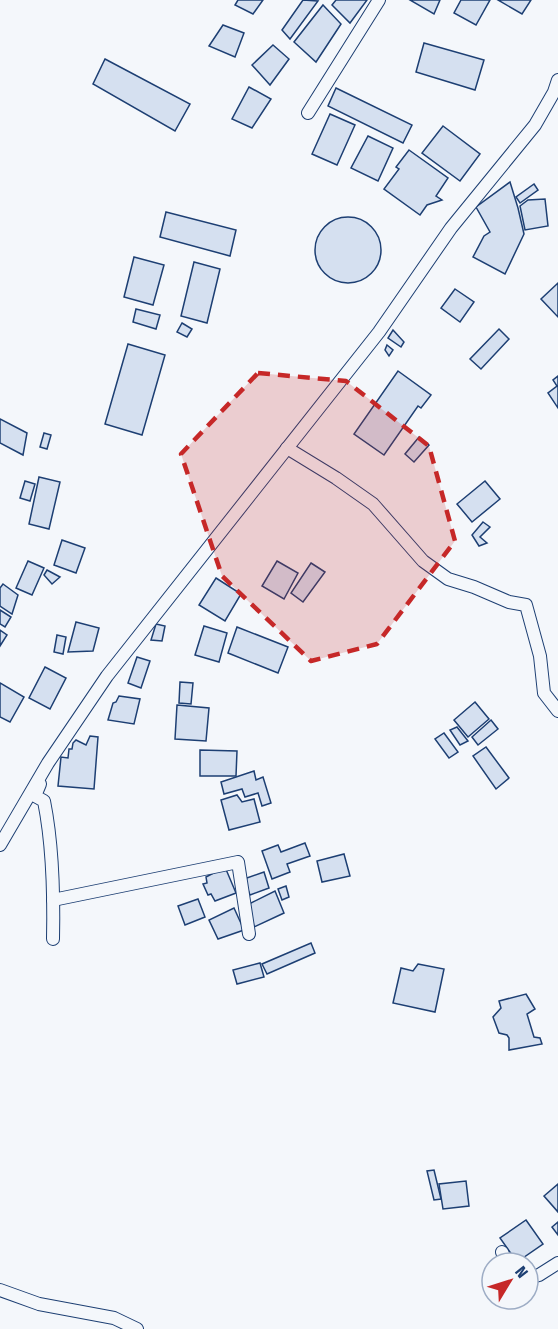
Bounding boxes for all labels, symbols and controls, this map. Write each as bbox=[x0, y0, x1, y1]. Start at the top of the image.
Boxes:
north arrow bbox=[480, 1251, 540, 1311]
text: N bbox=[511, 1262, 532, 1282]

